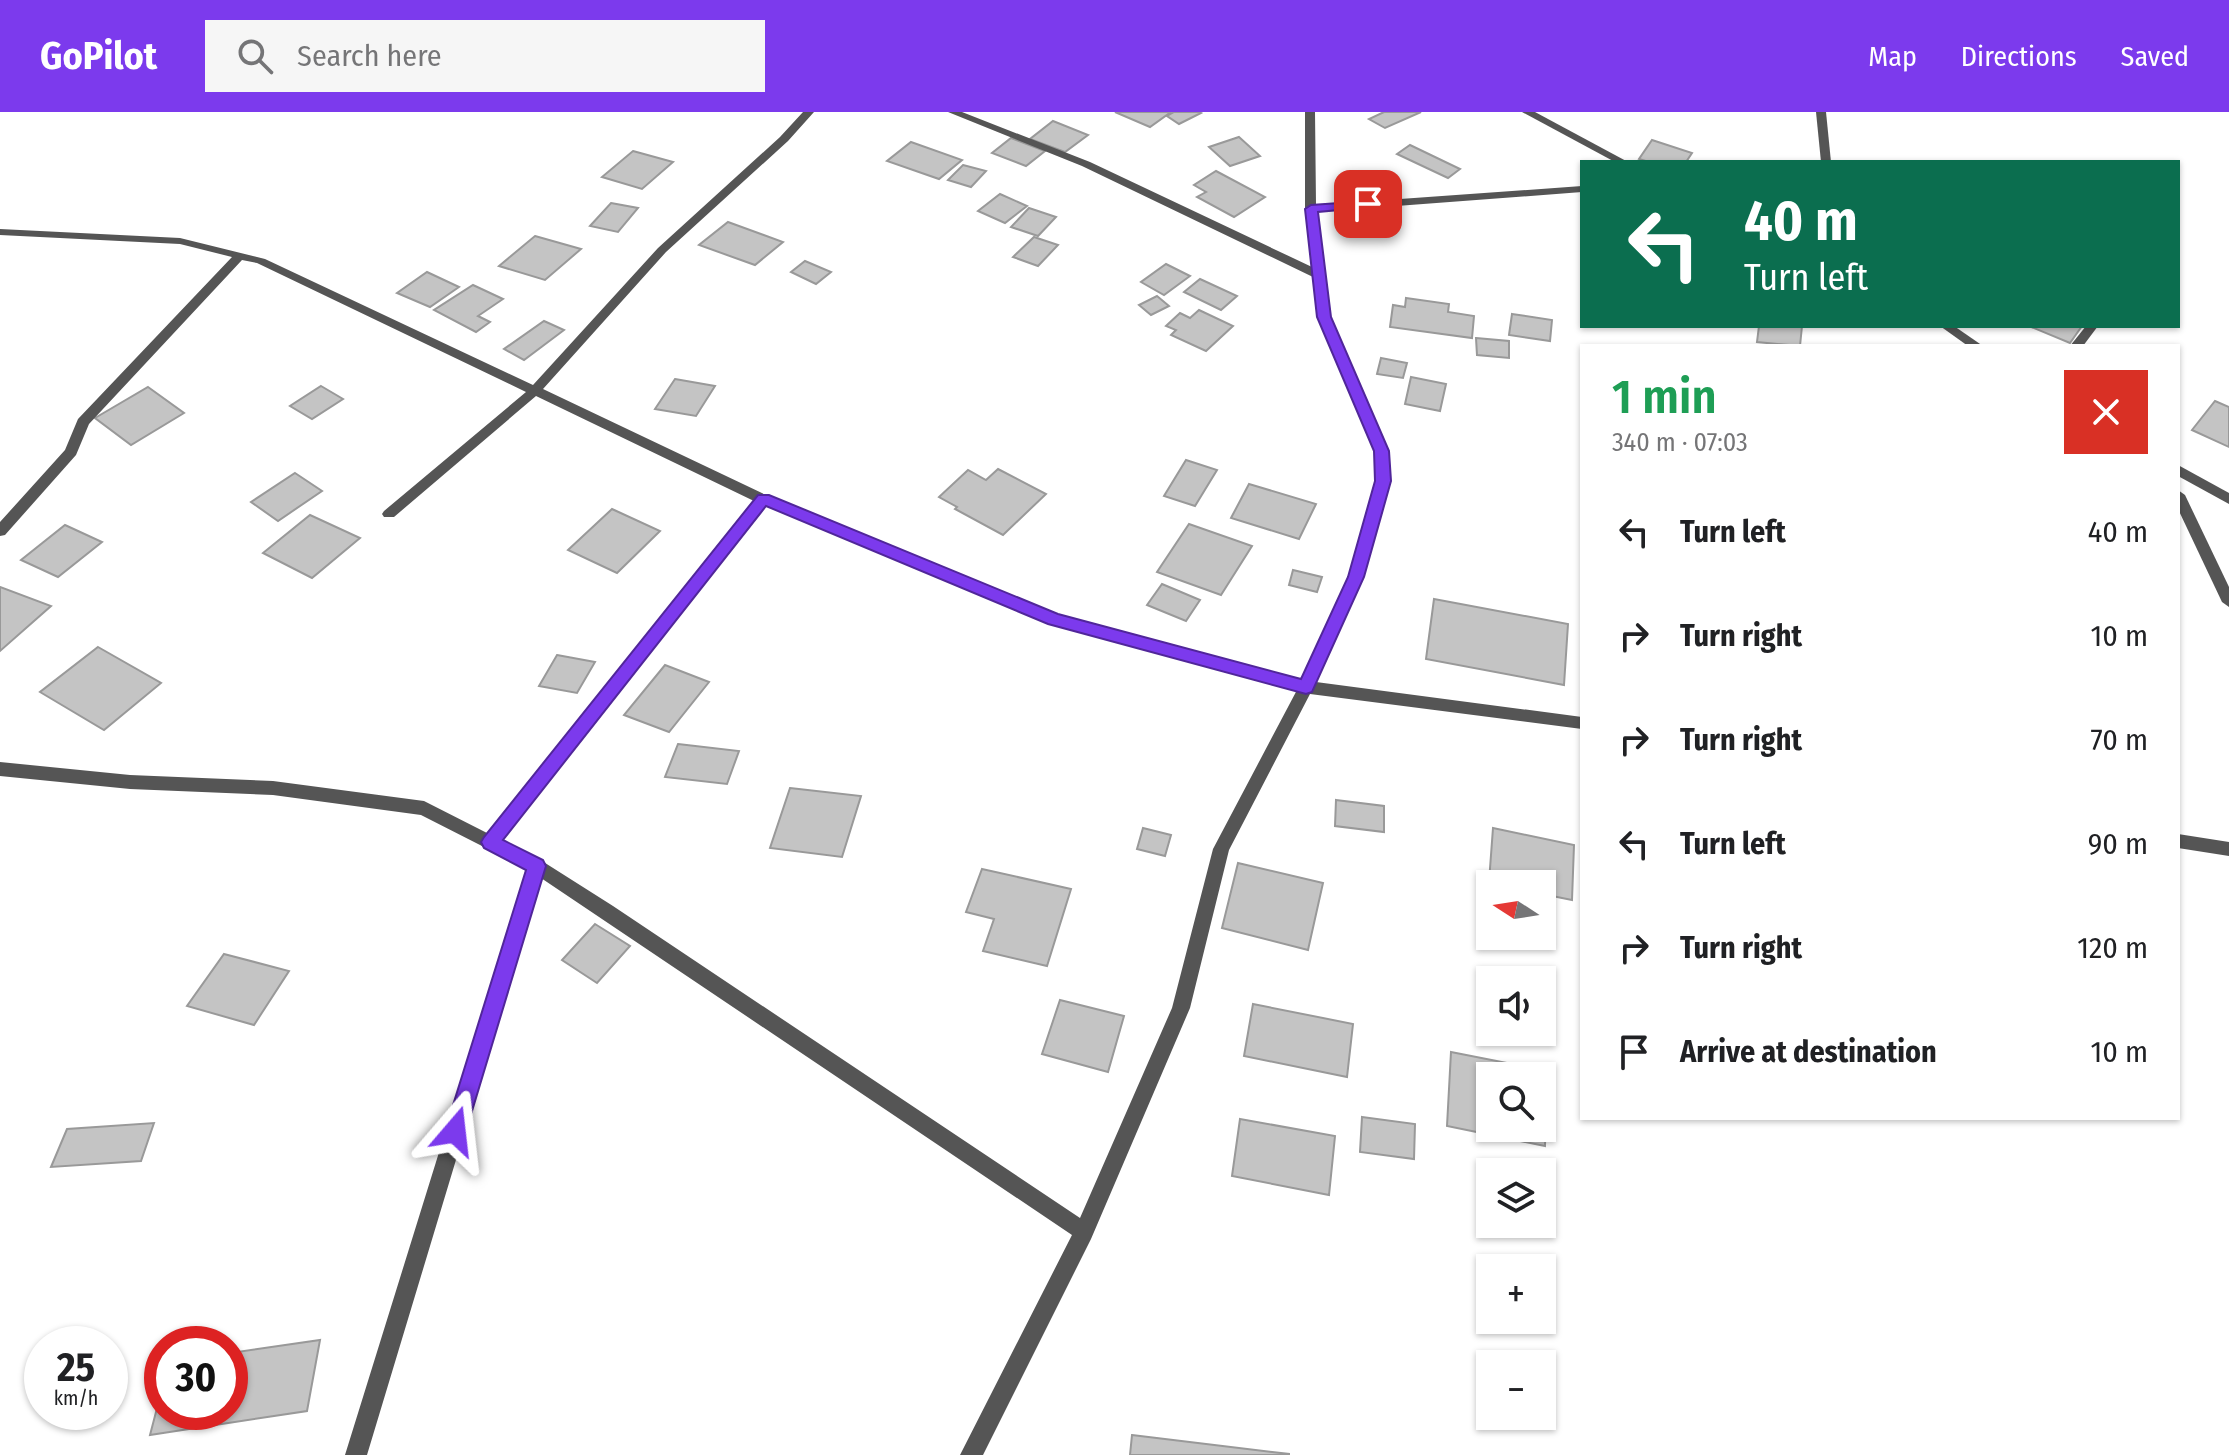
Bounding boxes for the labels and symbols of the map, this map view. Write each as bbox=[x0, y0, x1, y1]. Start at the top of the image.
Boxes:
pin bbox=[1334, 170, 1402, 238]
north arrow bbox=[1476, 870, 1556, 950]
position arrow bbox=[413, 1089, 497, 1173]
speed limit sign: 30 bbox=[144, 1326, 248, 1430]

